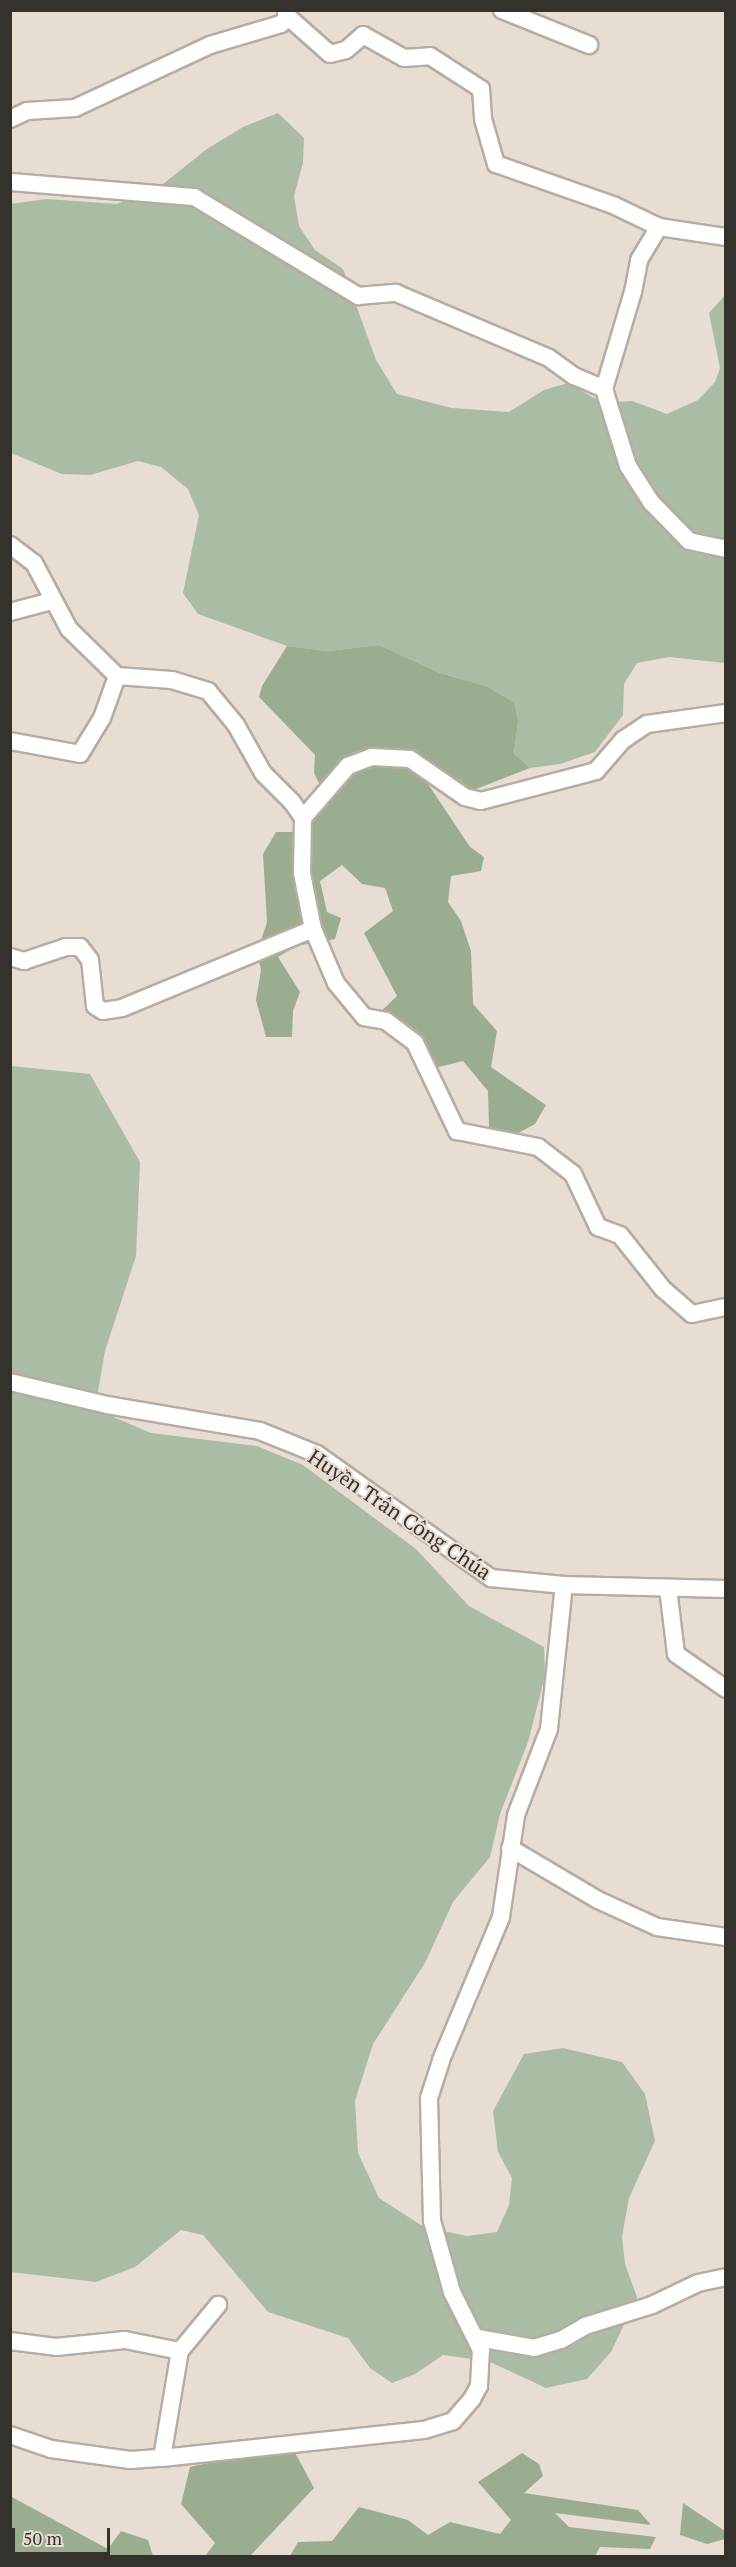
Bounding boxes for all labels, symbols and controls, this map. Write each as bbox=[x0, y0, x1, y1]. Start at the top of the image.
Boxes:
street label: Huyền Trân Công Chúa bbox=[304, 1443, 496, 1585]
scale bar bbox=[15, 2516, 112, 2554]
text: 50 m bbox=[23, 2526, 62, 2550]

